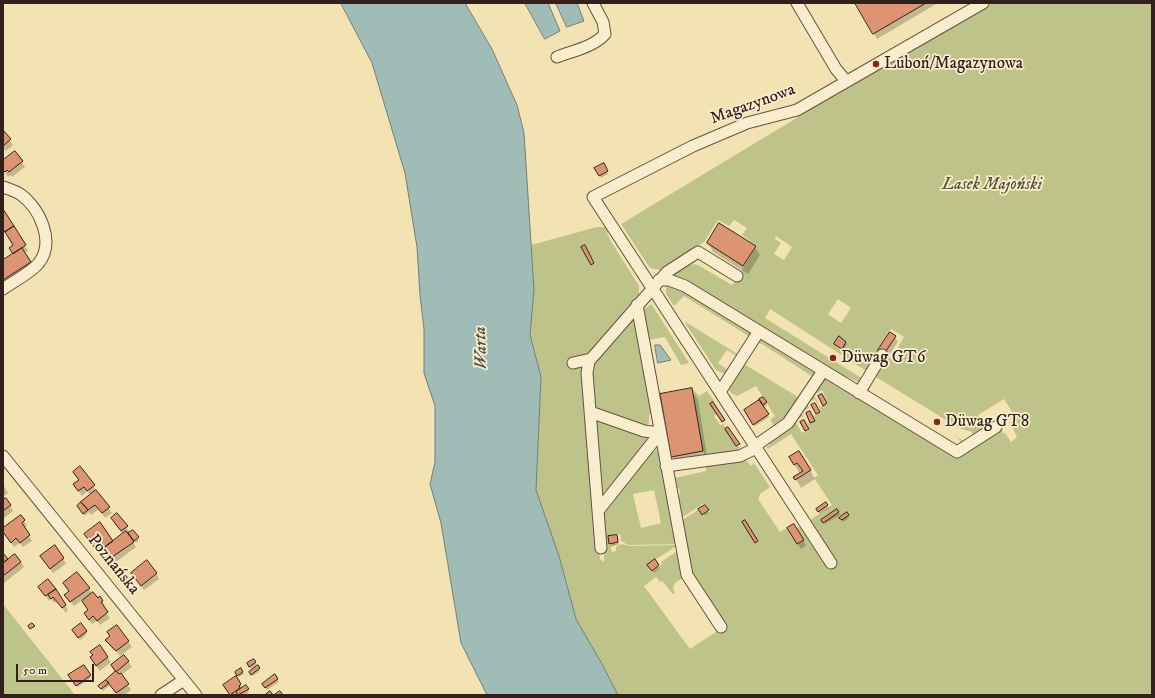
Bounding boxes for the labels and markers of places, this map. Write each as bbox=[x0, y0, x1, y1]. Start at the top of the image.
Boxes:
place label: Luboń/Magazynowa bbox=[884, 54, 1023, 74]
marker: Luboń/Magazynowa bbox=[871, 59, 881, 69]
place label: Düwag GT6 bbox=[841, 348, 925, 368]
marker: Düwag GT6 bbox=[828, 353, 838, 363]
place label: Düwag GT8 bbox=[945, 412, 1029, 432]
marker: Düwag GT8 bbox=[932, 417, 942, 427]

